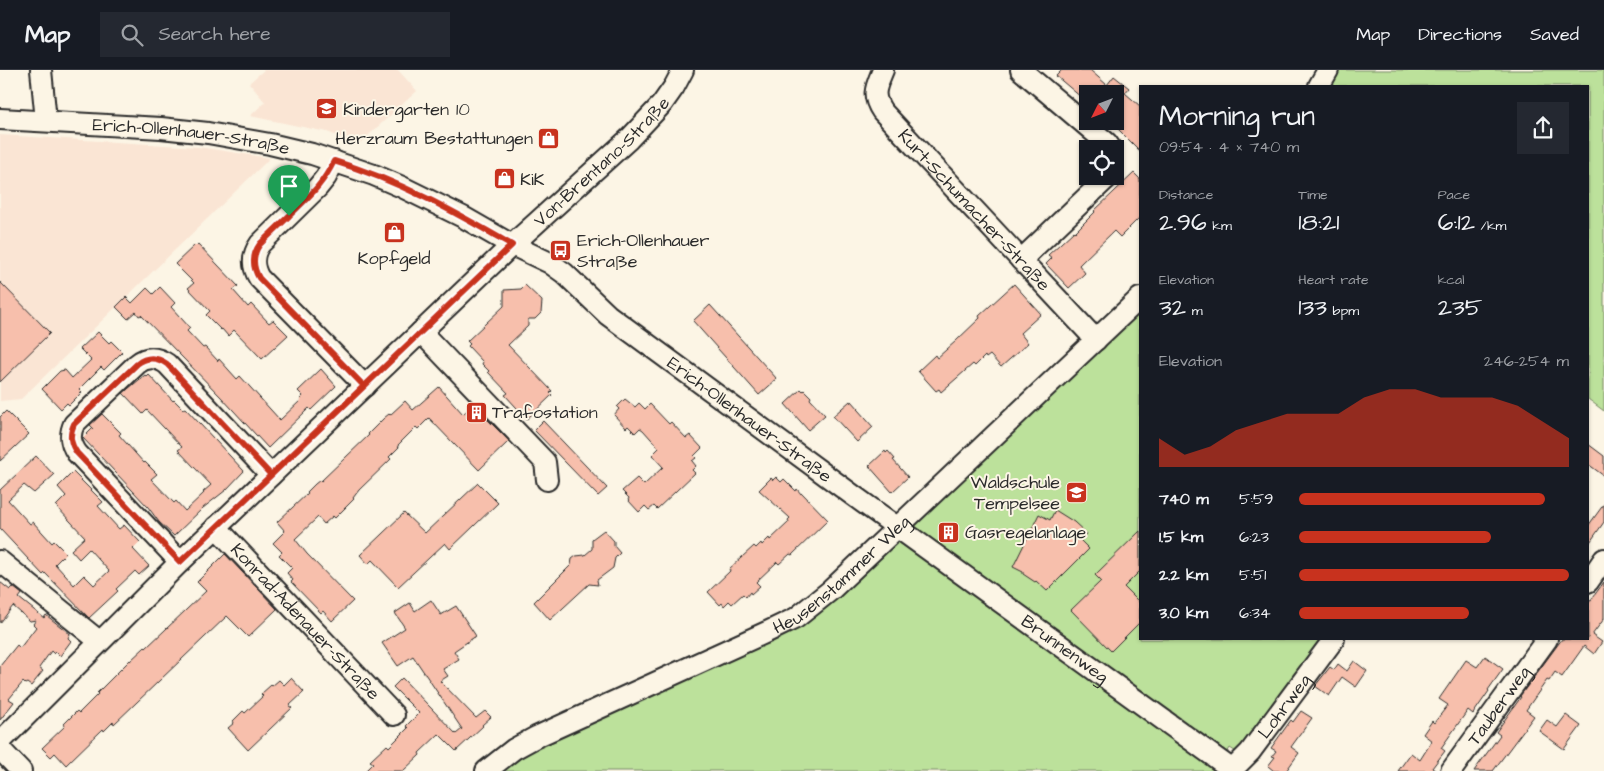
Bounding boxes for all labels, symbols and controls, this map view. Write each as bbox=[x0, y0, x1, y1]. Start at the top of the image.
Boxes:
search box bbox=[100, 12, 450, 57]
text: Map bbox=[25, 18, 70, 52]
icon: search bbox=[118, 21, 146, 49]
text: Search here bbox=[158, 21, 271, 48]
text: Map bbox=[1356, 22, 1390, 47]
text: Directions bbox=[1418, 22, 1502, 47]
text: Saved bbox=[1530, 22, 1579, 47]
north arrow bbox=[1079, 85, 1124, 130]
map controls bbox=[1079, 85, 1124, 185]
street label: Von-Brentano-Straße bbox=[528, 92, 676, 233]
school or university icon: Kindergarten 10 bbox=[315, 97, 339, 121]
place label: Kindergarten 10 bbox=[343, 97, 470, 123]
text: Morning run bbox=[1159, 97, 1315, 136]
button: share bbox=[1517, 102, 1569, 154]
street label: Erich-Ollenhauer-Straße bbox=[92, 112, 292, 161]
street label: Kurt-Schumacher-Straße bbox=[892, 124, 1056, 297]
place label: Herzraum Bestattungen bbox=[335, 126, 533, 152]
shop icon: Herzraum Bestattungen bbox=[537, 126, 561, 150]
text: 09:54 · 4 × 740 m bbox=[1159, 136, 1299, 158]
button: locate bbox=[1079, 140, 1124, 185]
pin bbox=[268, 165, 310, 216]
shop icon: KiK bbox=[492, 167, 516, 191]
place label: KiK bbox=[520, 167, 545, 192]
icon: arrive bbox=[275, 172, 303, 200]
text: Distance bbox=[1159, 185, 1213, 205]
text: Time bbox=[1298, 185, 1328, 205]
text: Pace bbox=[1438, 185, 1470, 205]
text: 2.96 bbox=[1159, 205, 1207, 240]
text: 18:21 bbox=[1298, 205, 1339, 240]
text: 6:12 bbox=[1438, 205, 1475, 240]
text: km bbox=[1207, 216, 1232, 236]
text: /km bbox=[1475, 216, 1507, 236]
shop icon: Kopfgeld bbox=[382, 221, 406, 245]
place label: Erich-Ollenhauer Straße bbox=[577, 228, 710, 274]
bus stop icon: Erich-Ollenhauer Straße bbox=[549, 238, 573, 262]
place label: Kopfgeld bbox=[358, 246, 430, 272]
text: Elevation bbox=[1159, 270, 1214, 290]
text: Heart rate bbox=[1298, 270, 1369, 290]
text: kcal bbox=[1438, 270, 1464, 290]
text: 32 bbox=[1159, 290, 1186, 325]
text: 133 bbox=[1298, 290, 1327, 325]
text: 235 bbox=[1438, 290, 1482, 325]
text: m bbox=[1186, 301, 1203, 321]
text: bpm bbox=[1327, 301, 1359, 321]
text: Elevation bbox=[1159, 350, 1222, 372]
text: 246–254 m bbox=[1484, 350, 1569, 372]
street label: Erich-Ollenhauer-Straße bbox=[662, 351, 837, 489]
building icon: Trafostation bbox=[464, 400, 488, 424]
place label: Trafostation bbox=[492, 400, 598, 425]
place label: Waldschule Tempelsee bbox=[971, 470, 1060, 516]
school or university icon: Waldschule Tempelsee bbox=[1064, 480, 1088, 504]
text: 740 m bbox=[1159, 488, 1209, 510]
text: 5:59 bbox=[1239, 488, 1273, 510]
street label: Heusenstammer Weg bbox=[769, 509, 917, 640]
building icon: Gasregelanlage bbox=[937, 520, 961, 544]
place label: Gasregelanlage bbox=[965, 520, 1087, 546]
text: 1.5 km bbox=[1159, 526, 1203, 548]
text: 6:23 bbox=[1239, 526, 1269, 548]
street label: Konrad-Adenauer-Straße bbox=[225, 538, 386, 706]
text: 2.2 km bbox=[1159, 564, 1208, 586]
text: 5:51 bbox=[1239, 564, 1266, 586]
text: 3.0 km bbox=[1159, 602, 1208, 624]
text: 6:34 bbox=[1239, 602, 1271, 624]
street label: Brunnenweg bbox=[1016, 609, 1113, 690]
street label: Tauberweg bbox=[1462, 661, 1537, 751]
street label: Lohrweg bbox=[1252, 669, 1318, 744]

